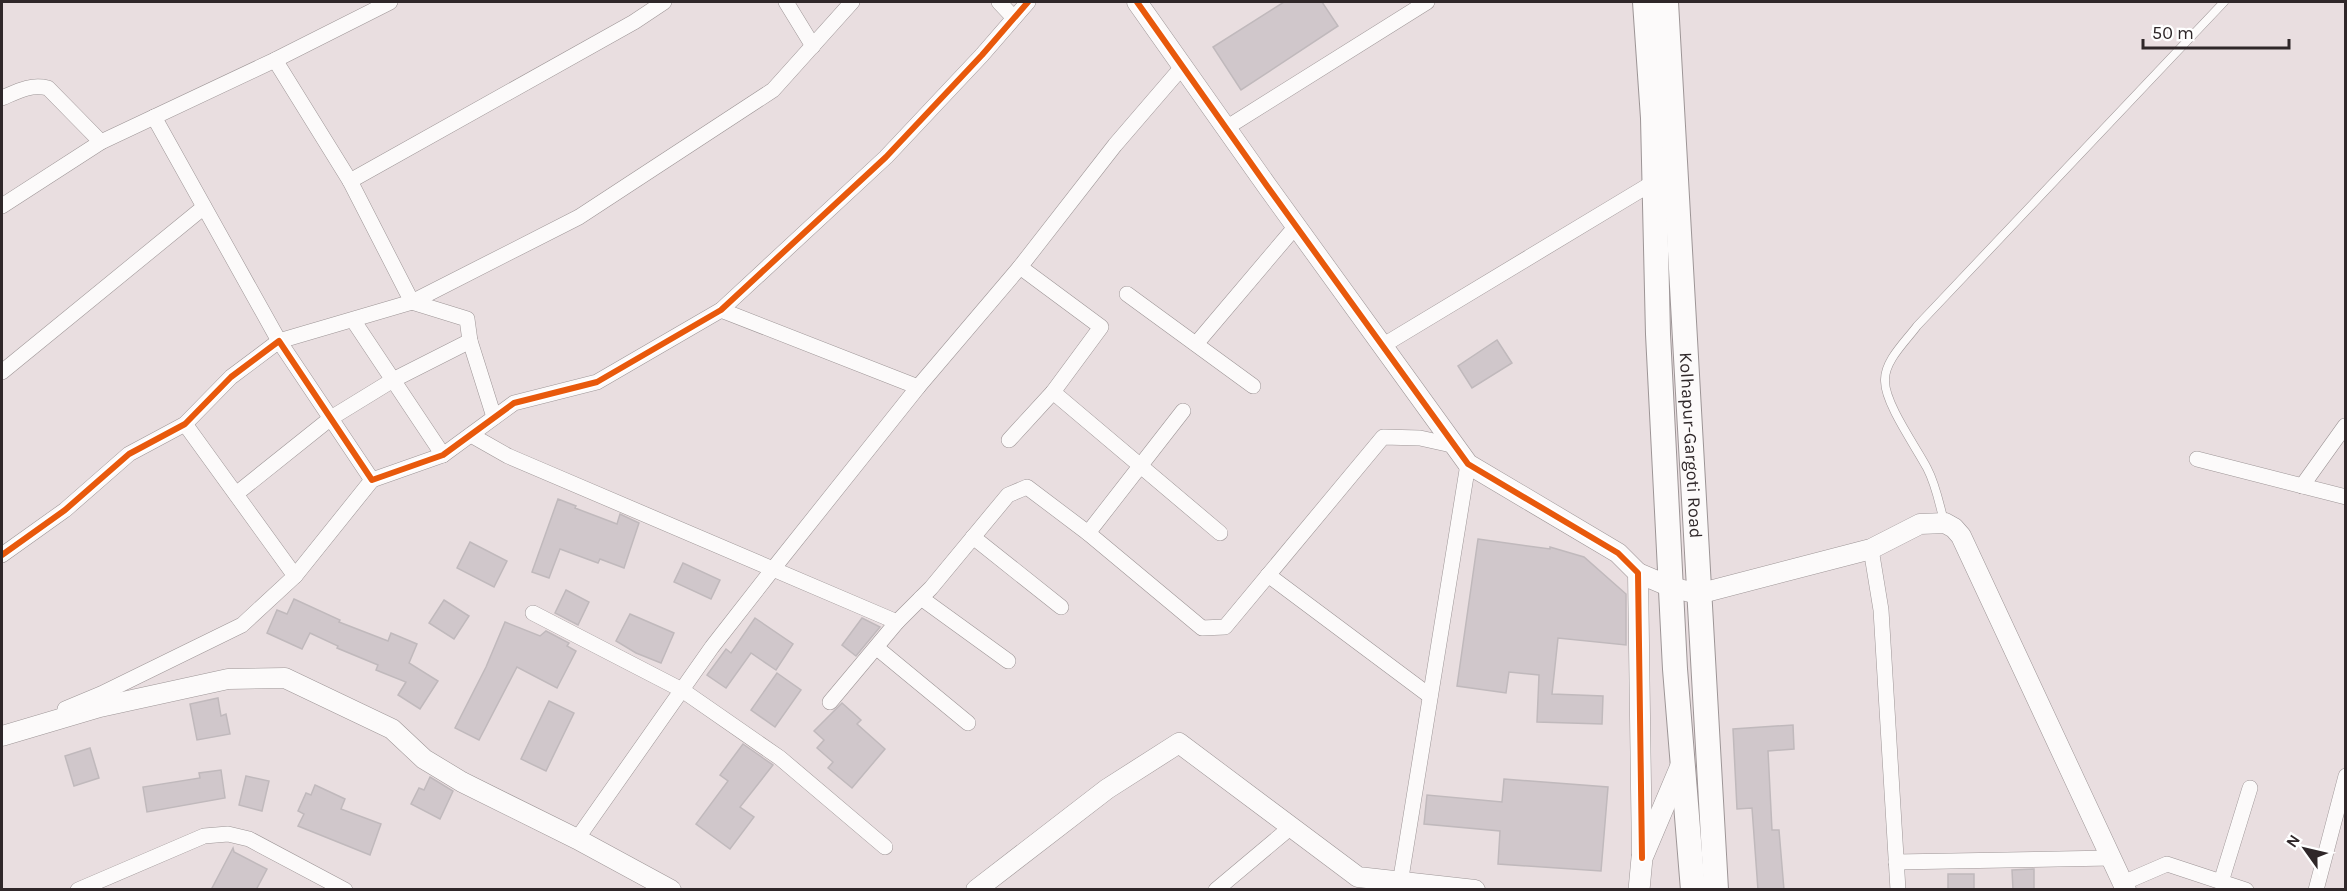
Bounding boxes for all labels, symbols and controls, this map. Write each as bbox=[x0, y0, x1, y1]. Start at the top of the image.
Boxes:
scale bar bbox=[2143, 12, 2288, 50]
text: 50 m bbox=[2152, 22, 2194, 44]
street label: Kolhapur-Gargoti Road bbox=[1675, 352, 1707, 539]
north arrow bbox=[2275, 819, 2335, 879]
text: N bbox=[2282, 831, 2304, 851]

